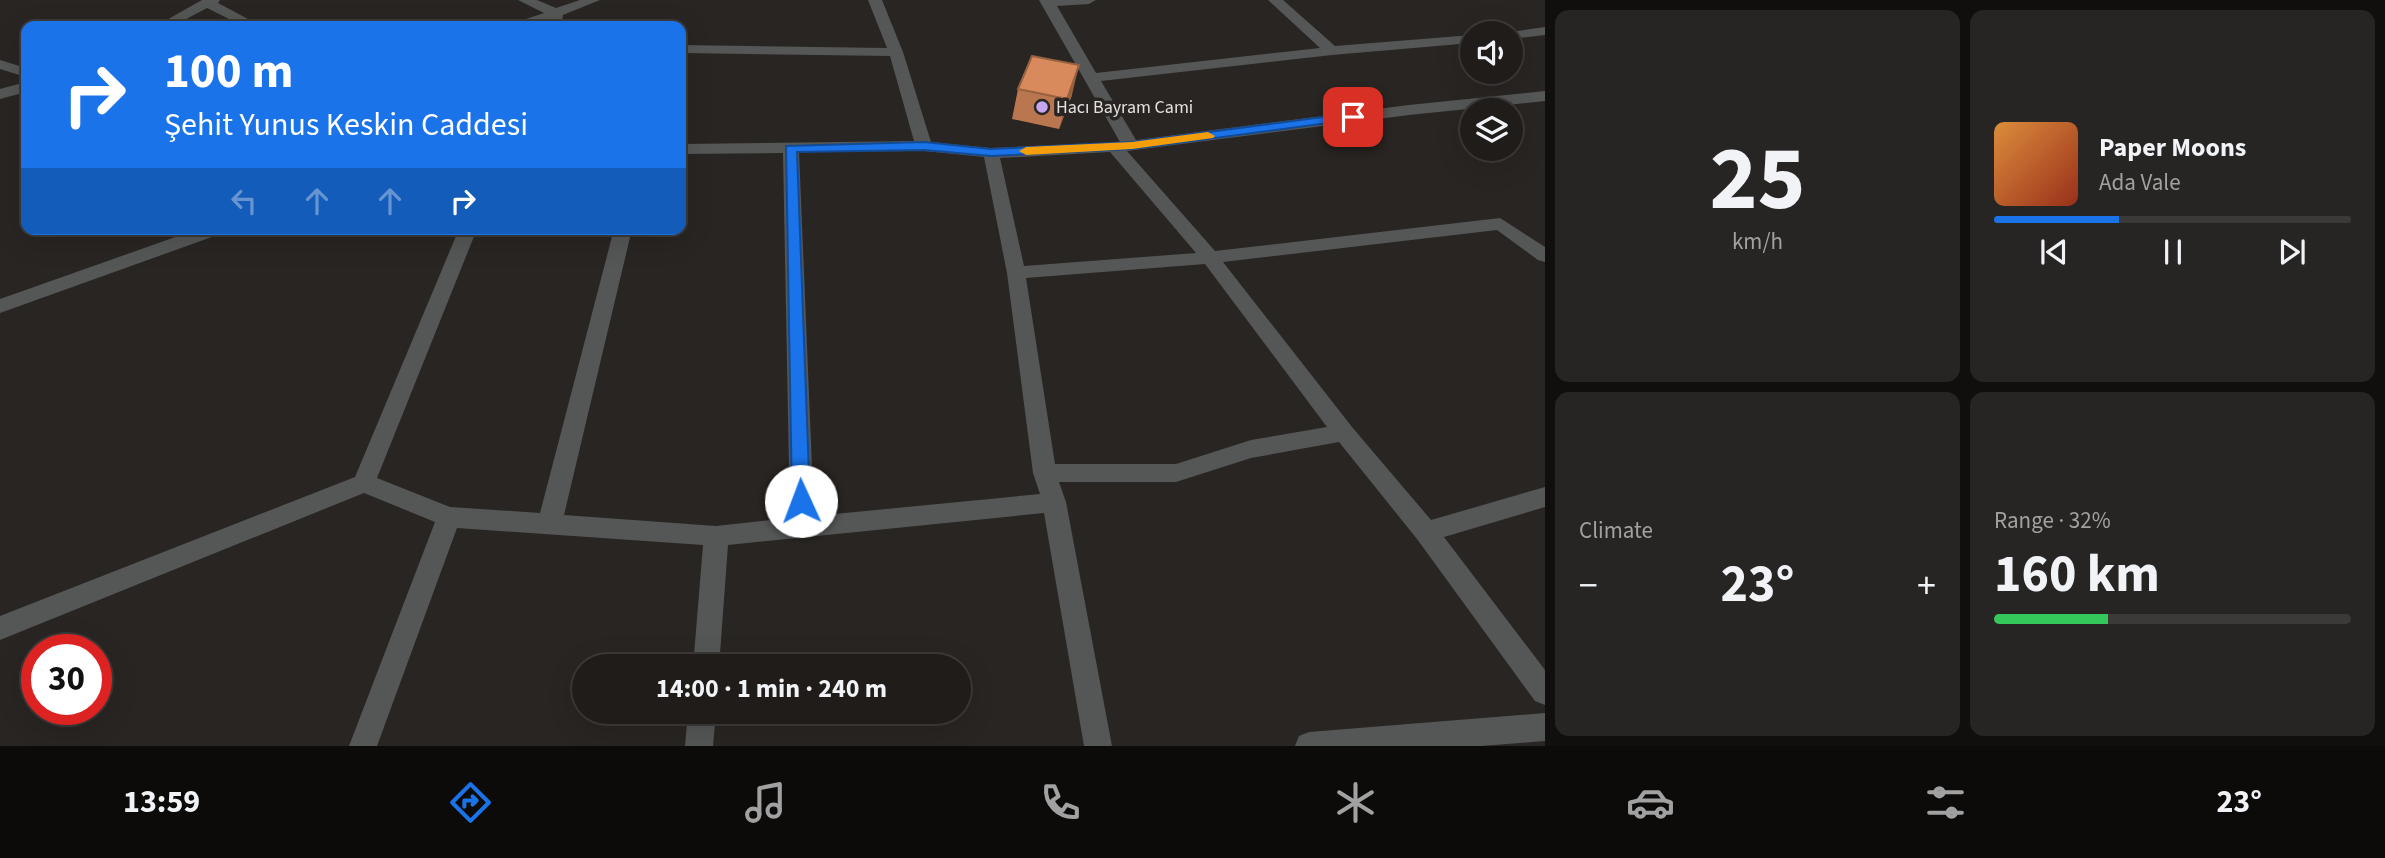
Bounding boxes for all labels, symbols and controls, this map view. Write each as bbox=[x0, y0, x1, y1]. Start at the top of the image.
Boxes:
map controls bbox=[1460, 21, 1523, 161]
button: sound bbox=[1460, 21, 1523, 84]
text: 100 m bbox=[164, 37, 293, 107]
icon: right bbox=[49, 49, 140, 140]
pin bbox=[1323, 87, 1383, 147]
place label: Hacı Bayram Cami bbox=[1056, 95, 1193, 120]
icon: arrive bbox=[1334, 98, 1372, 136]
button: layers bbox=[1460, 98, 1523, 161]
marker: Hacı Bayram Cami bbox=[1034, 99, 1050, 115]
text: Şehit Yunus Keskin Caddesi bbox=[164, 102, 528, 148]
text: 25 bbox=[1709, 115, 1806, 244]
text: Paper Moons bbox=[2099, 129, 2246, 166]
text: Ada Vale bbox=[2099, 166, 2181, 199]
icon: left bbox=[225, 182, 263, 220]
icon: ahead bbox=[298, 182, 336, 220]
icon: ahead bbox=[371, 182, 409, 220]
icon: right bbox=[444, 182, 482, 220]
text: km/h bbox=[1732, 225, 1783, 258]
icon: previous bbox=[2035, 233, 2073, 271]
icon: pause bbox=[2154, 233, 2192, 271]
icon: next bbox=[2273, 233, 2311, 271]
position arrow bbox=[764, 464, 838, 538]
text: Range · 32% bbox=[1994, 504, 2111, 537]
text: Climate bbox=[1579, 514, 1653, 547]
text: 160 km bbox=[1994, 538, 2160, 612]
text: 23° bbox=[1721, 548, 1794, 622]
text: − bbox=[1579, 559, 1598, 613]
text: + bbox=[1917, 559, 1936, 613]
speed limit sign: 30 bbox=[21, 634, 112, 725]
text: 14:00 · 1 min · 240 m bbox=[656, 670, 887, 707]
icon: directions bbox=[446, 778, 495, 827]
icon: music bbox=[741, 778, 790, 827]
icon: phone bbox=[1036, 778, 1085, 827]
icon: climate bbox=[1331, 778, 1380, 827]
icon: car bbox=[1626, 778, 1675, 827]
icon: filters bbox=[1921, 778, 1970, 827]
text: 13:59 bbox=[123, 779, 200, 825]
text: 23° bbox=[2216, 779, 2262, 825]

